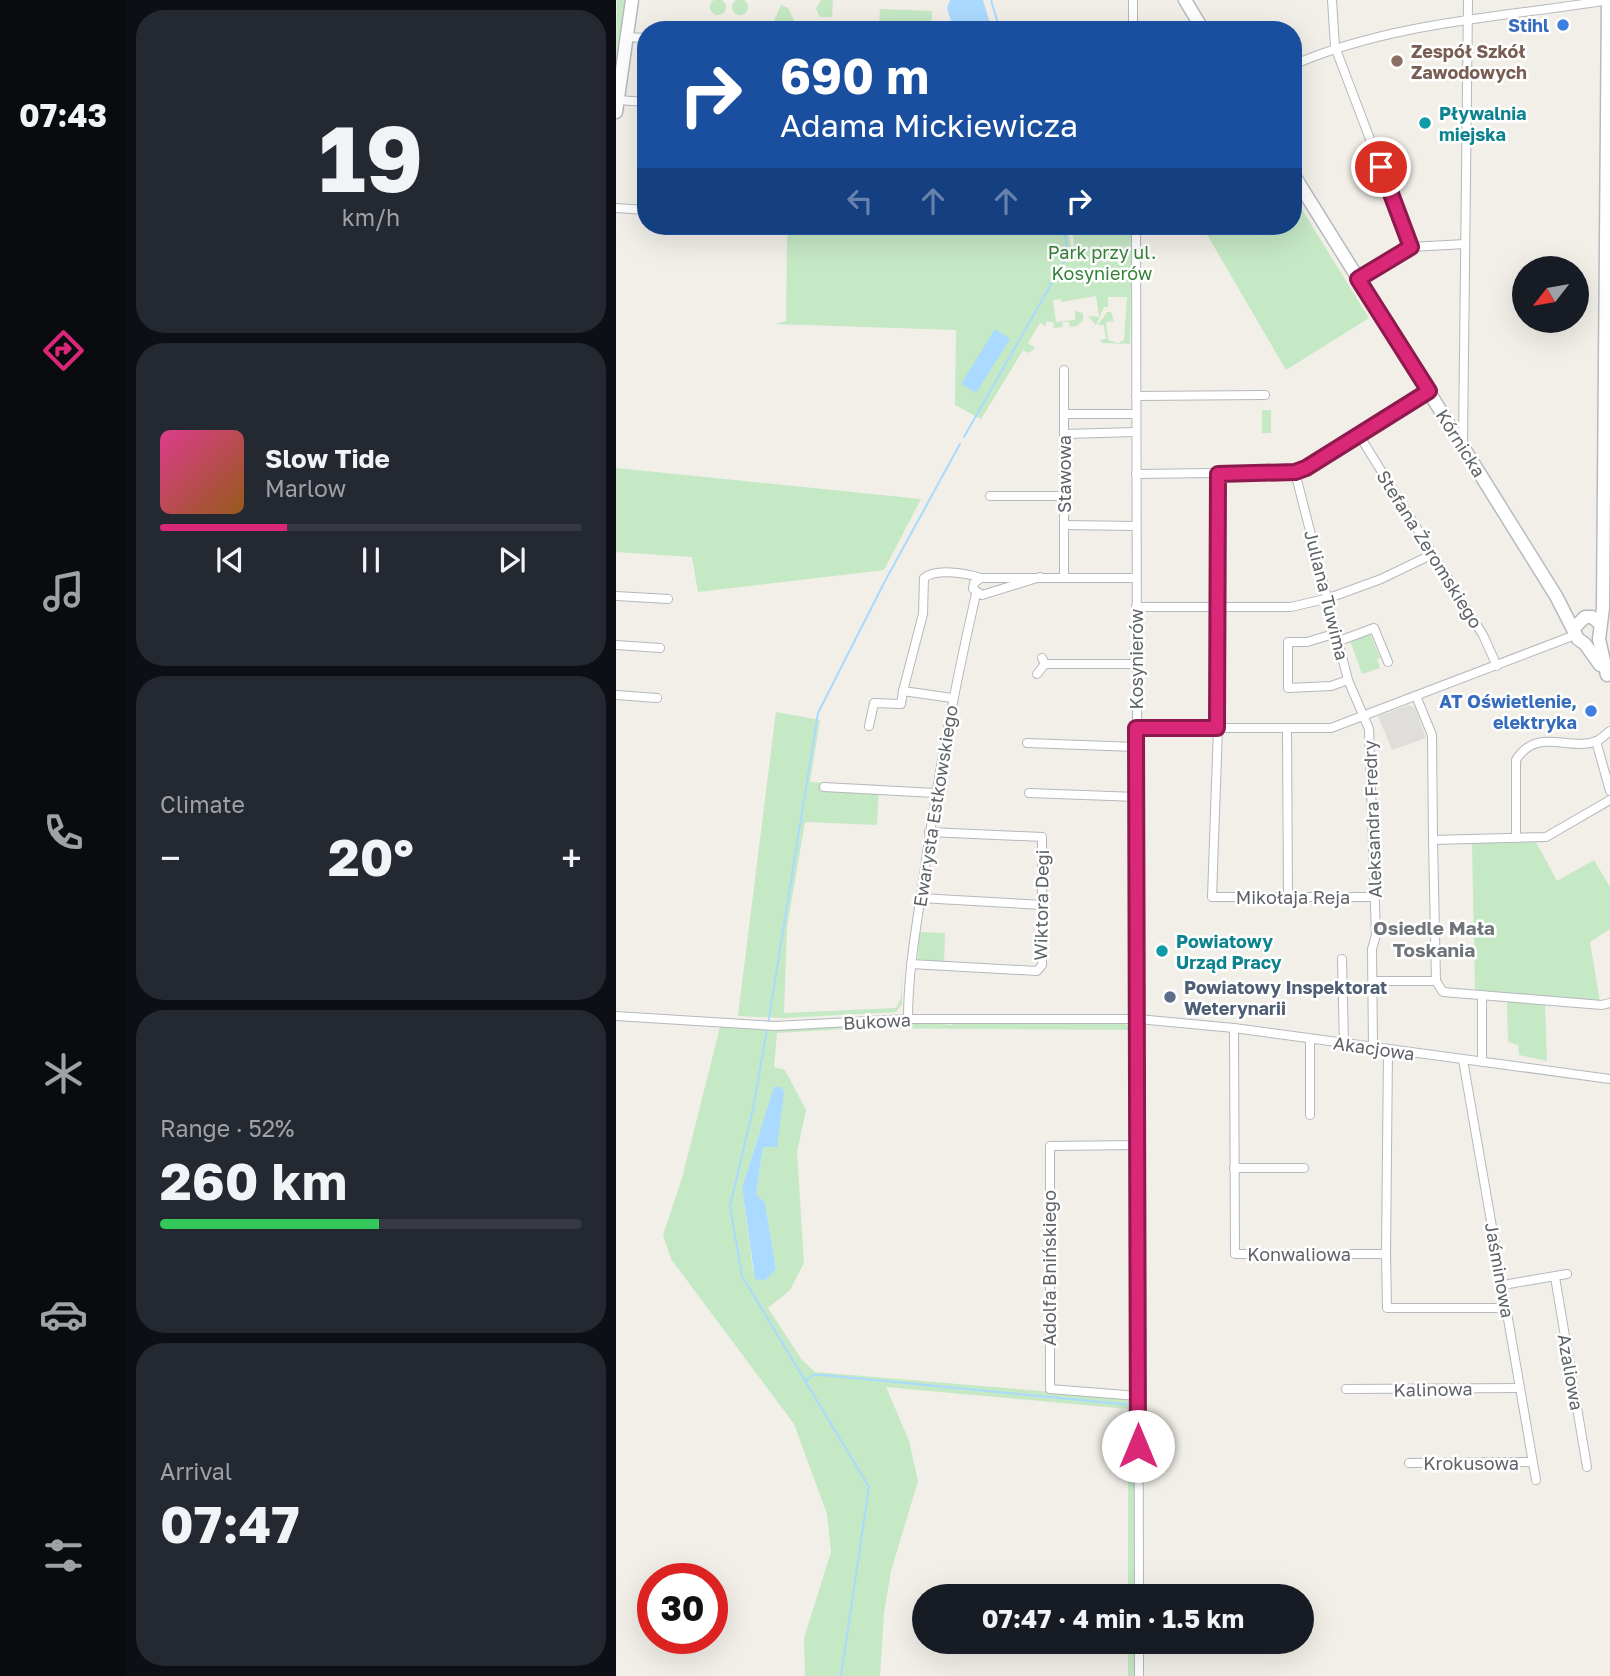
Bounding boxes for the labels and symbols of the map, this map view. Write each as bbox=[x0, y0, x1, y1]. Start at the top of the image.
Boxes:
place label: Stihl bbox=[1508, 14, 1549, 36]
marker: Stihl bbox=[1555, 17, 1571, 33]
place label: Zespół Szkół Zawodowych bbox=[1411, 40, 1527, 83]
marker: Zespół Szkół Zawodowych bbox=[1389, 53, 1405, 69]
place label: Pływalnia miejska bbox=[1439, 102, 1527, 145]
marker: Pływalnia miejska bbox=[1417, 115, 1433, 131]
pin bbox=[1351, 137, 1411, 197]
park label: Park przy ul. Kosynierów bbox=[1048, 241, 1156, 284]
north arrow bbox=[1512, 256, 1589, 332]
street label: Kórnicka bbox=[1432, 405, 1490, 481]
street label: Stawowa bbox=[1053, 435, 1075, 513]
street label: Stefana Żeromskiego bbox=[1372, 466, 1488, 632]
street label: Juliana Tuwima bbox=[1300, 528, 1354, 662]
street label: Kosynierów bbox=[1125, 608, 1147, 709]
place label: AT Oświetlenie, elektryka bbox=[1439, 690, 1577, 733]
marker: AT Oświetlenie, elektryka bbox=[1583, 703, 1599, 719]
street label: Ewarysta Estkowskiego bbox=[908, 704, 962, 908]
street label: Aleksandra Fredry bbox=[1358, 740, 1386, 898]
street label: Wiktora Degi bbox=[1029, 849, 1053, 961]
street label: Mikołaja Reja bbox=[1236, 886, 1350, 908]
district label: Osiedle Mała Toskania bbox=[1373, 916, 1495, 961]
place label: Powiatowy Urząd Pracy bbox=[1176, 930, 1282, 973]
marker: Powiatowy Urząd Pracy bbox=[1154, 943, 1170, 959]
place label: Powiatowy Inspektorat Weterynarii bbox=[1184, 976, 1387, 1019]
marker: Powiatowy Inspektorat Weterynarii bbox=[1162, 989, 1178, 1005]
street label: Bukowa bbox=[843, 1008, 911, 1034]
street label: Akacjowa bbox=[1332, 1031, 1416, 1065]
street label: Adolfa Bnińskiego bbox=[1038, 1190, 1060, 1346]
street label: Jaśminowa bbox=[1481, 1221, 1519, 1319]
street label: Konwaliowa bbox=[1247, 1243, 1351, 1265]
street label: Azaliowa bbox=[1553, 1332, 1589, 1412]
street label: Kalinowa bbox=[1393, 1377, 1473, 1401]
position arrow bbox=[1101, 1409, 1175, 1483]
street label: Krokusowa bbox=[1423, 1452, 1519, 1474]
speed limit sign: 30 bbox=[637, 1563, 728, 1654]

